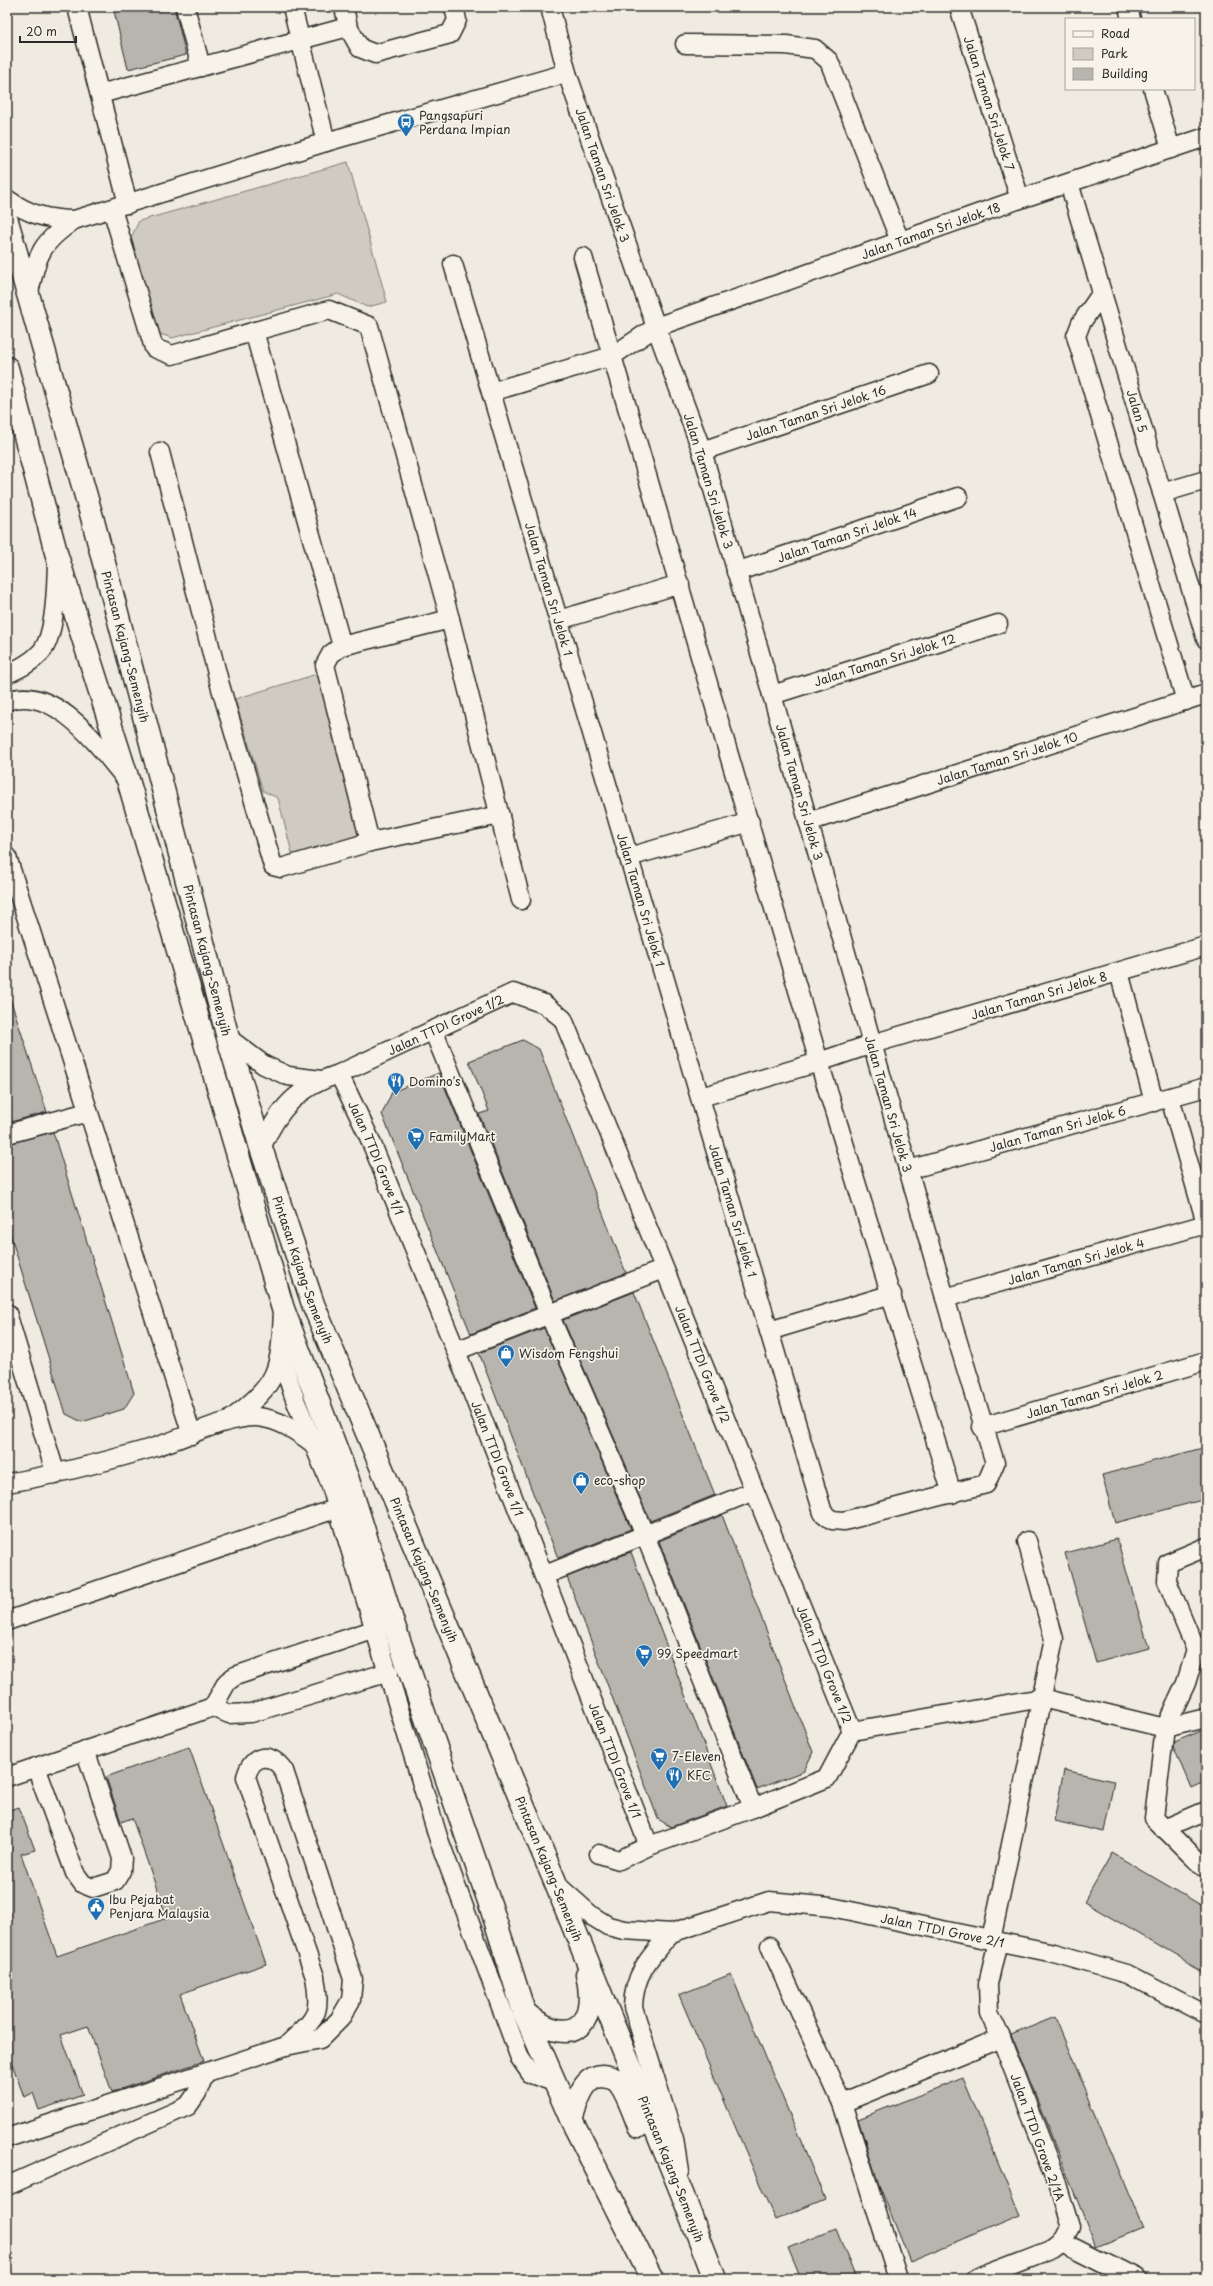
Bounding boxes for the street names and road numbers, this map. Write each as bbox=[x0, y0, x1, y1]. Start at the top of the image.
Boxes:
street label: Jalan Taman Sri Jelok 7 bbox=[960, 34, 1019, 173]
street label: Jalan Taman Sri Jelok 3 bbox=[572, 105, 634, 245]
street label: Jalan Taman Sri Jelok 18 bbox=[859, 198, 1003, 263]
street label: Jalan Taman Sri Jelok 16 bbox=[743, 380, 888, 445]
street label: Jalan 5 bbox=[1123, 387, 1152, 435]
street label: Jalan Taman Sri Jelok 3 bbox=[680, 411, 738, 551]
street label: Jalan Taman Sri Jelok 14 bbox=[775, 503, 919, 566]
street label: Jalan Taman Sri Jelok 1 bbox=[521, 520, 578, 658]
street label: Pintasan Kajang-Semenyih bbox=[97, 569, 154, 724]
street label: Jalan Taman Sri Jelok 12 bbox=[812, 629, 958, 690]
street label: Jalan Taman Sri Jelok 3 bbox=[772, 722, 828, 862]
street label: Jalan Taman Sri Jelok 10 bbox=[934, 727, 1080, 789]
street label: Jalan Taman Sri Jelok 1 bbox=[613, 831, 670, 969]
street label: Pintasan Kajang-Semenyih bbox=[179, 882, 236, 1038]
street label: Jalan Taman Sri Jelok 8 bbox=[969, 966, 1109, 1024]
street label: Jalan TTDI Grove 1/2 bbox=[385, 990, 506, 1059]
street label: Jalan Taman Sri Jelok 3 bbox=[861, 1034, 917, 1174]
street label: Jalan TTDI Grove 1/1 bbox=[344, 1098, 409, 1218]
street label: Jalan Taman Sri Jelok 6 bbox=[987, 1101, 1128, 1156]
street label: Jalan Taman Sri Jelok 1 bbox=[705, 1141, 762, 1279]
street label: Pintasan Kajang-Semenyih bbox=[268, 1193, 338, 1347]
street label: Jalan Taman Sri Jelok 4 bbox=[1005, 1233, 1146, 1289]
street label: Jalan TTDI Grove 1/2 bbox=[671, 1302, 735, 1426]
street label: Jalan Taman Sri Jelok 2 bbox=[1024, 1365, 1165, 1423]
street label: Jalan TTDI Grove 1/1 bbox=[467, 1398, 529, 1519]
street label: Pintasan Kajang-Semenyih bbox=[386, 1494, 463, 1645]
street label: Jalan TTDI Grove 1/2 bbox=[793, 1603, 857, 1726]
street label: Jalan TTDI Grove 1/1 bbox=[585, 1700, 646, 1821]
street label: Pintasan Kajang-Semenyih bbox=[511, 1793, 588, 1944]
street label: Jalan TTDI Grove 2/1 bbox=[879, 1908, 1006, 1952]
street label: Jalan TTDI Grove 2/1A bbox=[1007, 2071, 1070, 2204]
street label: Pintasan Kajang-Semenyih bbox=[634, 2093, 709, 2245]

